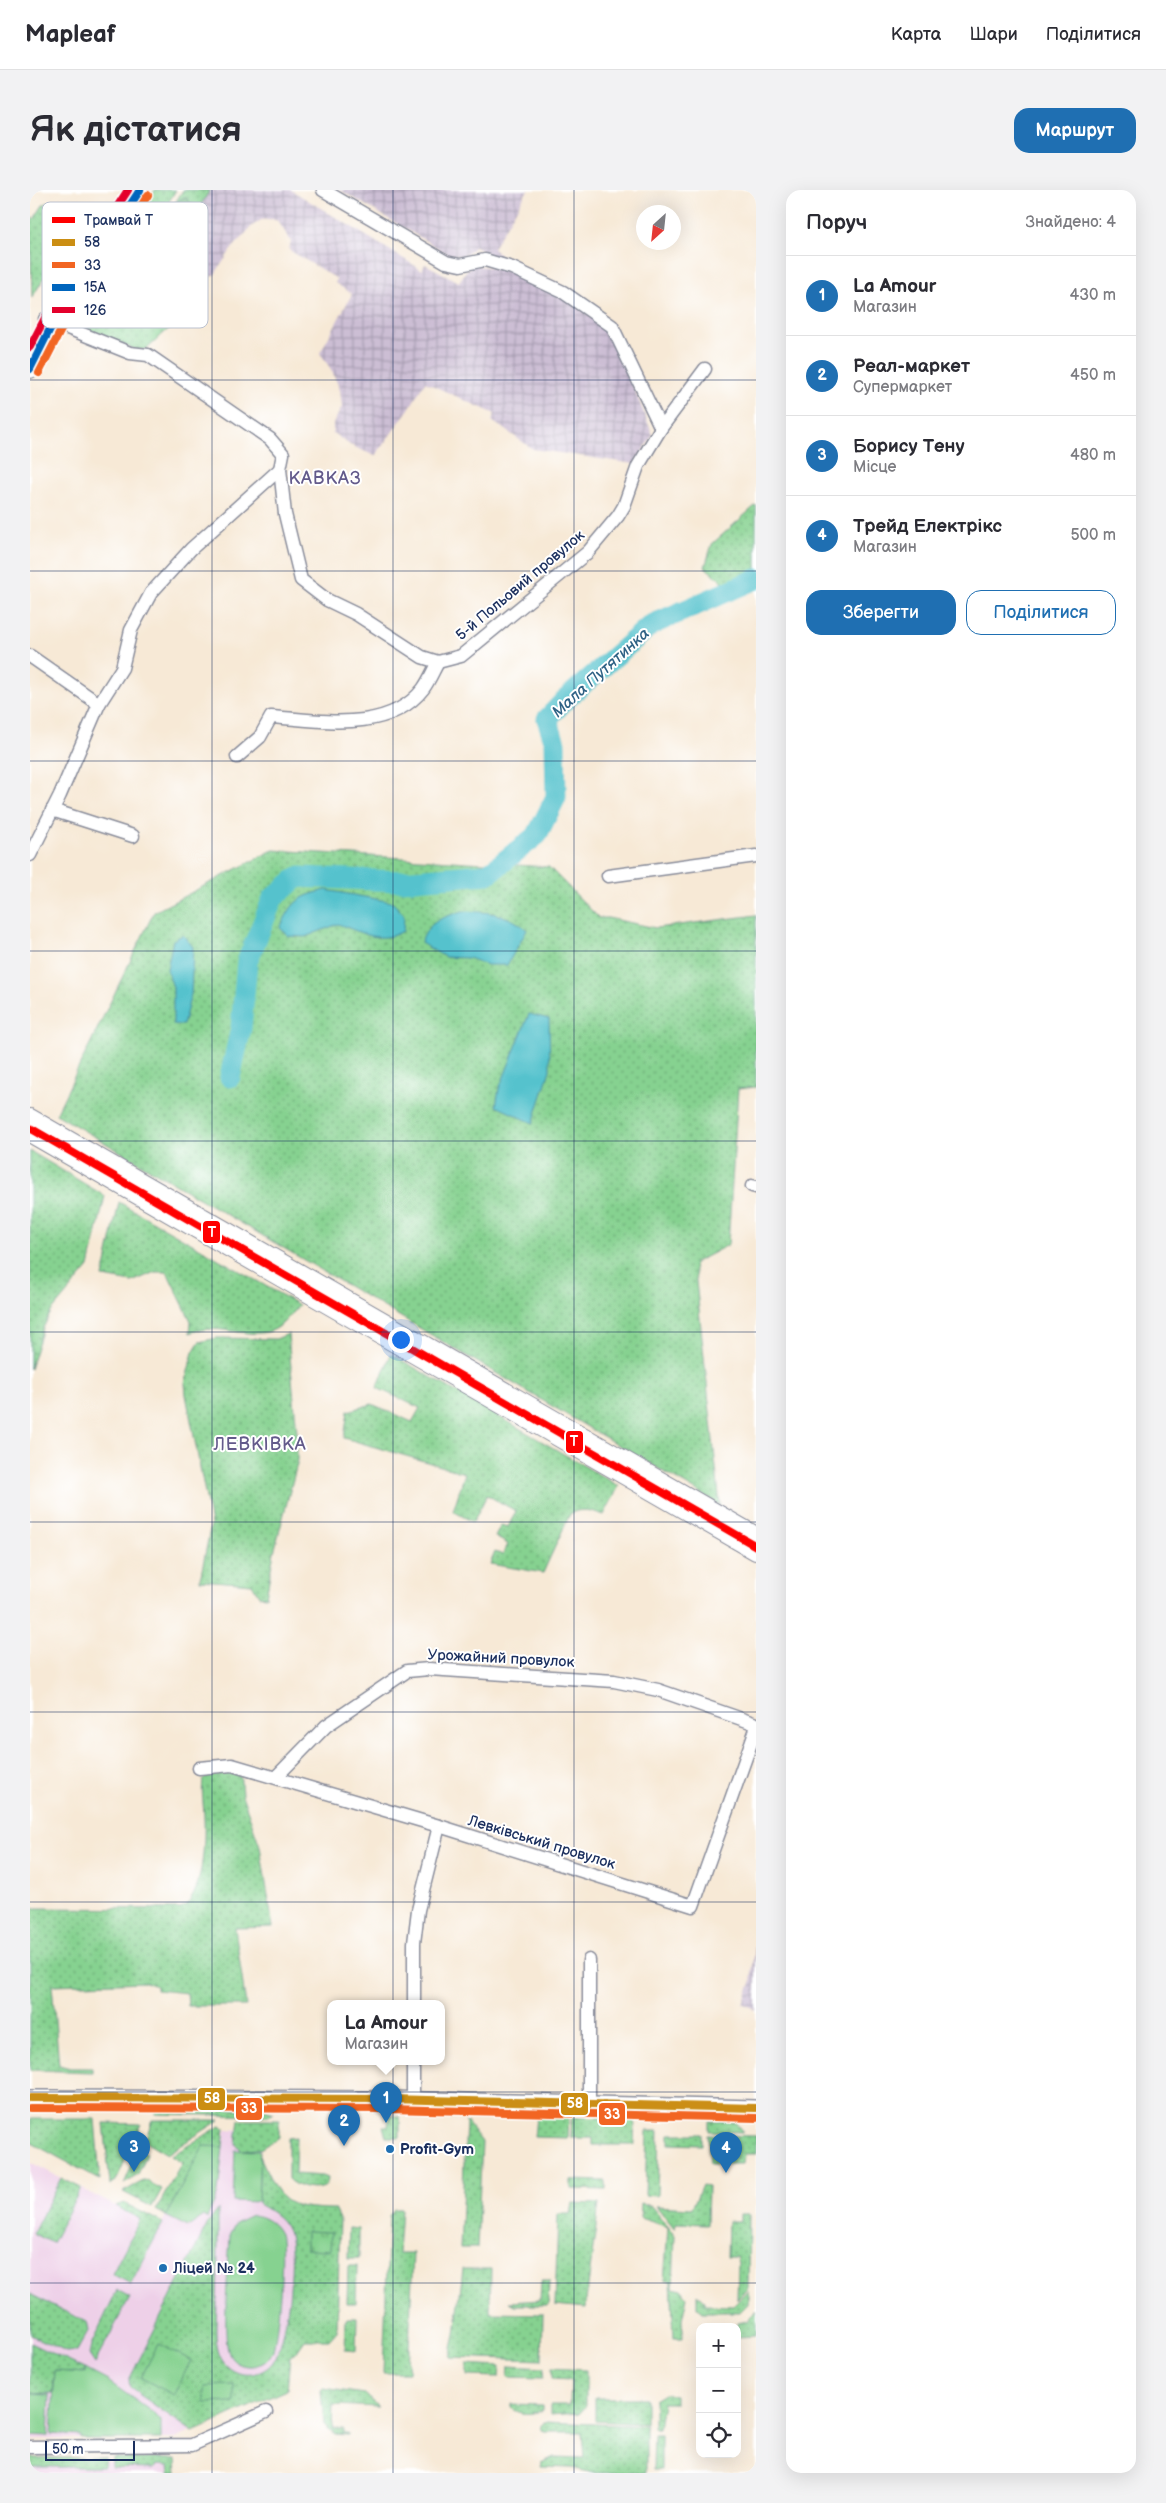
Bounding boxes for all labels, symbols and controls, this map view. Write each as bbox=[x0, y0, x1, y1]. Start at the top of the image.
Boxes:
text: Mapleaf bbox=[25, 20, 116, 49]
text: Карта bbox=[891, 24, 941, 45]
text: Шари bbox=[969, 24, 1018, 45]
text: Поділитися bbox=[1046, 24, 1141, 45]
button: Маршрут bbox=[1014, 108, 1136, 153]
text: Як дістатися bbox=[30, 109, 242, 152]
legend bbox=[42, 202, 208, 328]
north arrow bbox=[636, 205, 681, 250]
text: Поруч bbox=[806, 210, 867, 235]
text: Трамвай Т bbox=[84, 212, 154, 229]
text: Знайдено: 4 bbox=[1026, 213, 1116, 232]
text: 58 bbox=[84, 234, 100, 251]
text: 33 bbox=[84, 257, 101, 274]
text: La Amour bbox=[853, 275, 936, 298]
text: 15A bbox=[84, 279, 106, 296]
text: 1 bbox=[819, 286, 825, 305]
text: 430 m bbox=[1069, 286, 1116, 305]
text: Магазин bbox=[853, 298, 917, 317]
text: 126 bbox=[84, 302, 107, 319]
text: Реал-маркет bbox=[853, 355, 970, 378]
text: 2 bbox=[817, 366, 827, 385]
text: 450 m bbox=[1070, 366, 1116, 385]
text: Супермаркет bbox=[853, 378, 952, 397]
text: Борису Тену bbox=[853, 435, 965, 458]
text: 3 bbox=[817, 446, 827, 465]
text: 480 m bbox=[1070, 446, 1116, 465]
text: Місце bbox=[853, 458, 897, 477]
district label: КАВКАЗ bbox=[288, 468, 362, 489]
text: Трейд Електрікс bbox=[853, 515, 1002, 538]
street label: 5-й Польовий провулок bbox=[452, 526, 589, 645]
text: 4 bbox=[817, 526, 827, 545]
text: 500 m bbox=[1070, 526, 1116, 545]
text: Магазин bbox=[853, 538, 917, 557]
button: Зберегти bbox=[806, 590, 956, 635]
button: Поділитися bbox=[966, 590, 1116, 635]
water label: Мала Путятинка bbox=[548, 624, 654, 722]
line badge: Т bbox=[202, 1220, 221, 1244]
text: Т bbox=[208, 1224, 217, 1241]
your location bbox=[388, 1327, 414, 1353]
line badge: Т bbox=[565, 1430, 584, 1454]
text: Т bbox=[570, 1433, 579, 1450]
district label: ЛЕВКІВКА bbox=[212, 1434, 307, 1455]
street label: Урожайний провулок bbox=[427, 1645, 575, 1672]
street label: Левківський провулок bbox=[465, 1811, 618, 1874]
popup bbox=[327, 2000, 445, 2065]
text: La Amour bbox=[344, 2012, 428, 2035]
text: Магазин bbox=[344, 2035, 408, 2054]
pin: 1 bbox=[370, 2082, 402, 2123]
line badge: 58 bbox=[197, 2087, 226, 2111]
text: 58 bbox=[204, 2090, 220, 2107]
line badge: 58 bbox=[560, 2092, 589, 2116]
text: 58 bbox=[567, 2095, 583, 2112]
line badge: 33 bbox=[235, 2097, 263, 2121]
text: 33 bbox=[241, 2100, 257, 2117]
line badge: 33 bbox=[598, 2102, 626, 2126]
pin: 2 bbox=[328, 2105, 360, 2146]
text: 33 bbox=[604, 2106, 620, 2123]
pin: 3 bbox=[118, 2131, 150, 2172]
pin: 4 bbox=[710, 2132, 742, 2173]
place label: Profit-Gym bbox=[400, 2140, 474, 2159]
marker: Profit-Gym bbox=[384, 2143, 396, 2155]
place label: Ліцей № 24 bbox=[172, 2259, 255, 2278]
marker: Ліцей № 24 bbox=[157, 2262, 169, 2274]
map controls bbox=[696, 2323, 741, 2458]
button: + bbox=[696, 2323, 741, 2368]
button: − bbox=[696, 2368, 741, 2413]
button: locate bbox=[696, 2413, 741, 2458]
scale bar bbox=[45, 2438, 135, 2461]
text: 50 m bbox=[52, 2441, 84, 2458]

